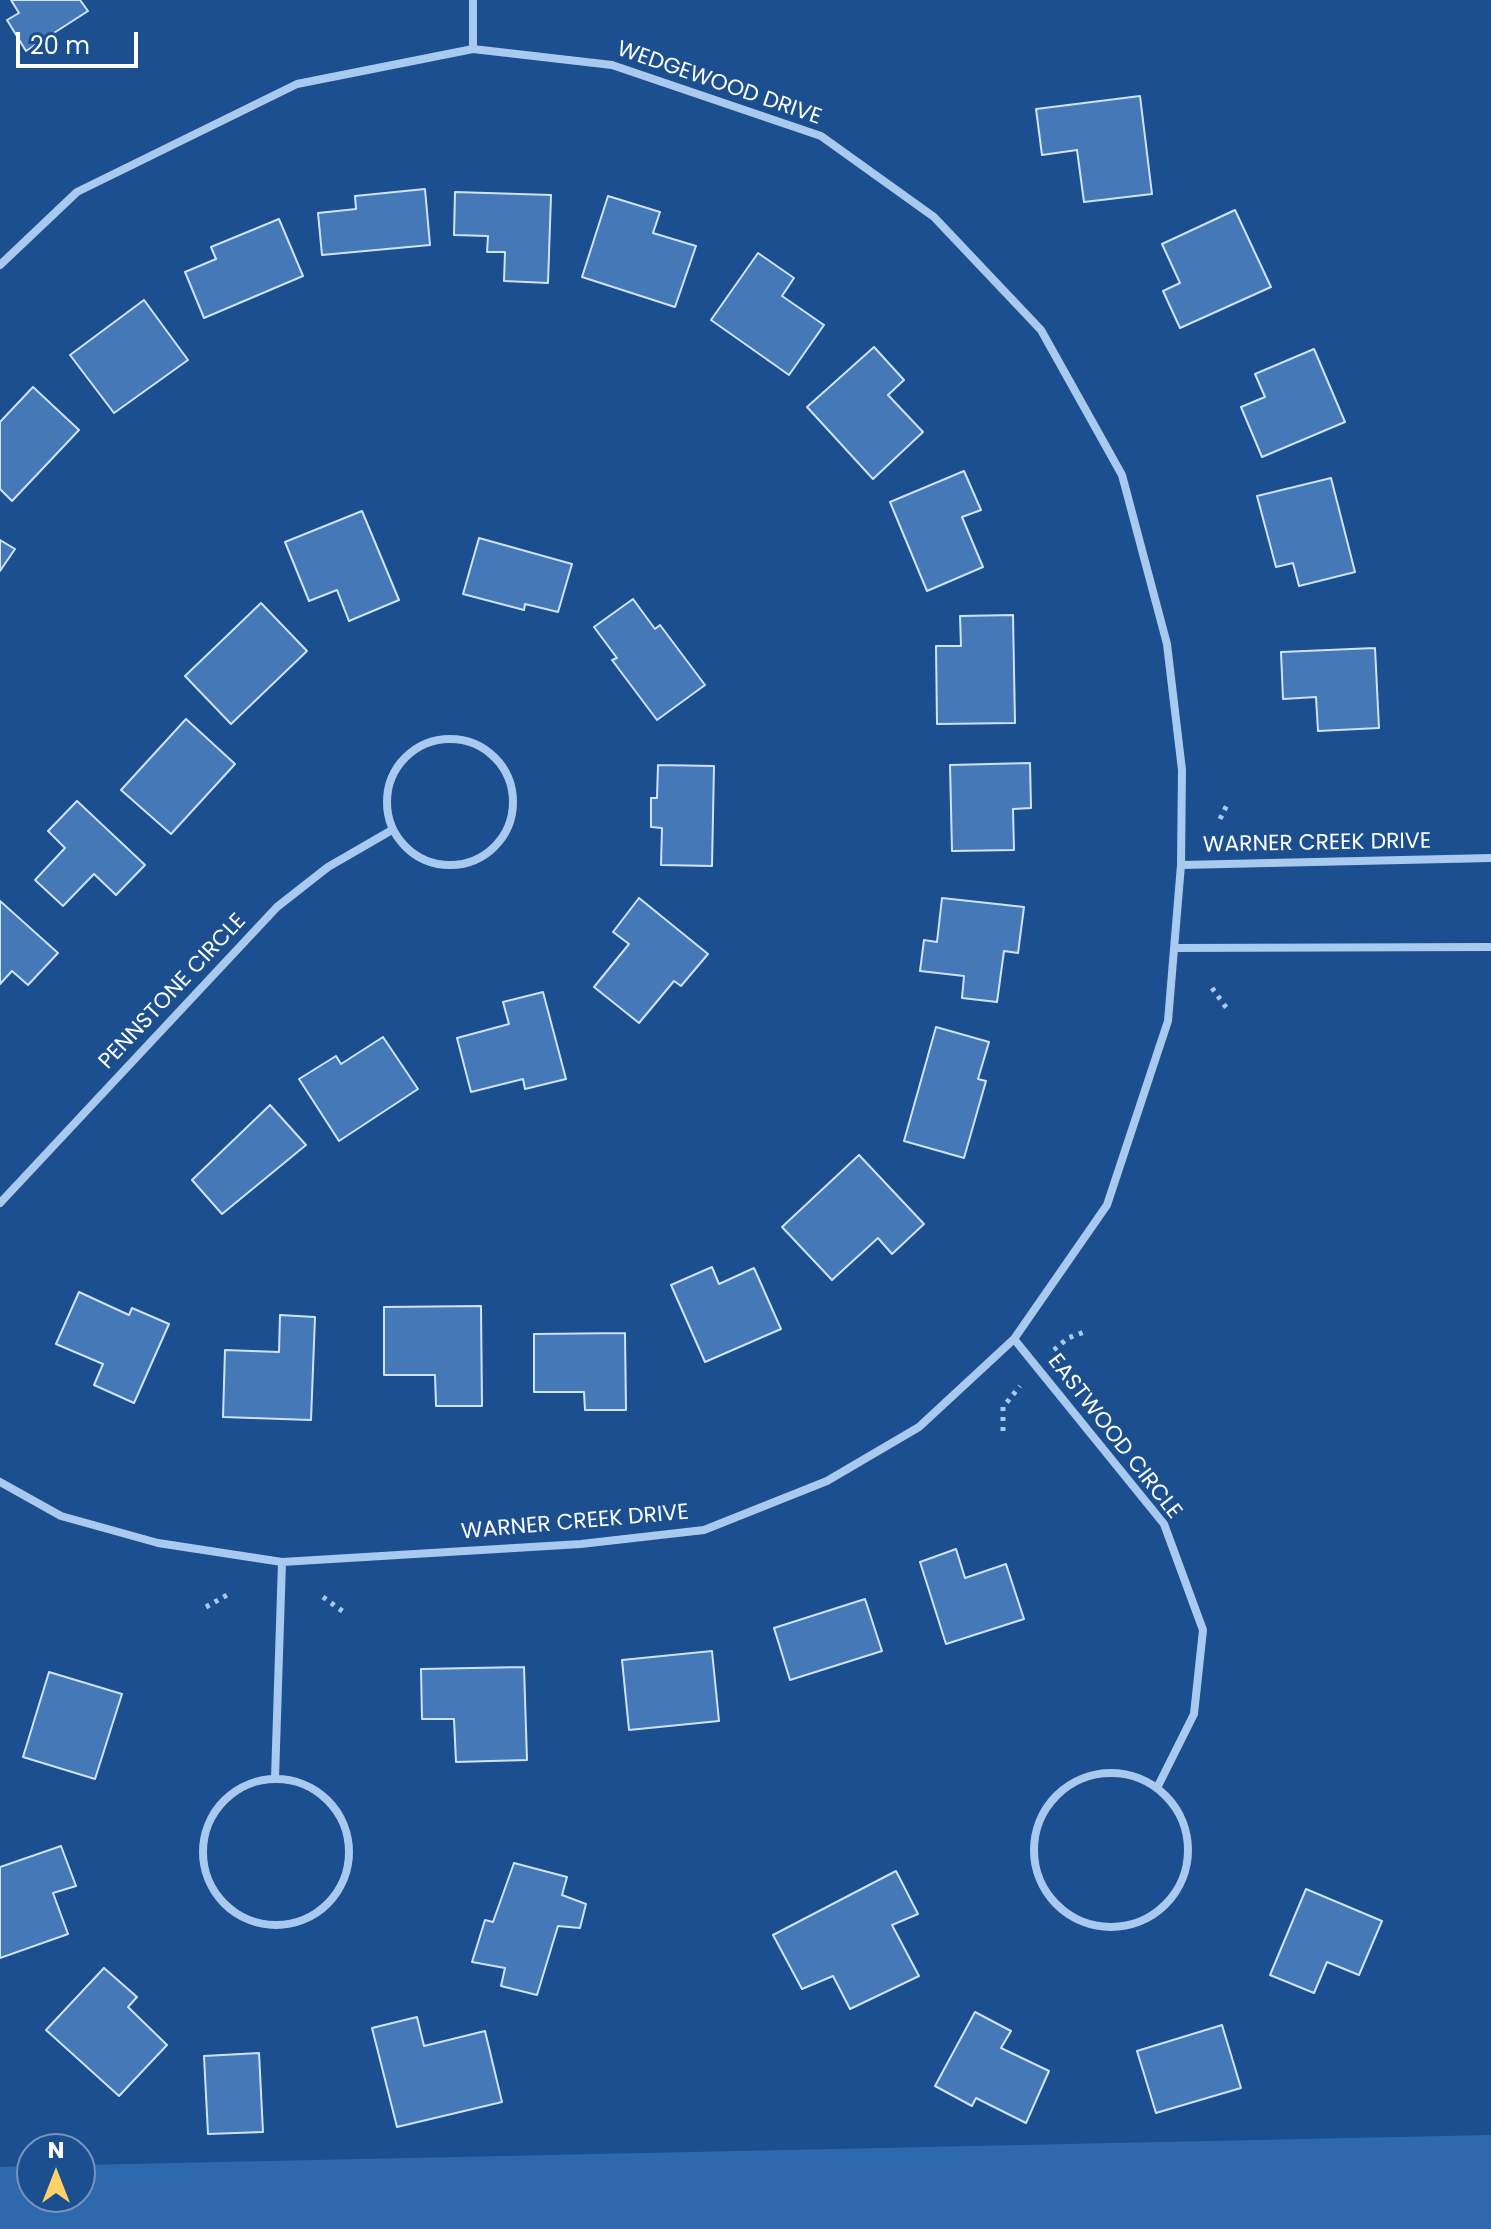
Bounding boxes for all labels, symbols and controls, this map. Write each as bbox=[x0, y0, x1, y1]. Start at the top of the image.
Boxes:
scale bar bbox=[20, 16, 142, 66]
text: 20 m bbox=[30, 29, 90, 62]
street label: WEDGEWOOD DRIVE bbox=[613, 37, 825, 131]
street label: WARNER CREEK DRIVE bbox=[1203, 829, 1431, 859]
street label: PENNSTONE CIRCLE bbox=[94, 909, 252, 1075]
street label: EASTWOOD CIRCLE bbox=[1041, 1349, 1187, 1525]
street label: WARNER CREEK DRIVE bbox=[460, 1500, 690, 1546]
north arrow bbox=[16, 2133, 96, 2213]
text: N bbox=[48, 2135, 64, 2166]

